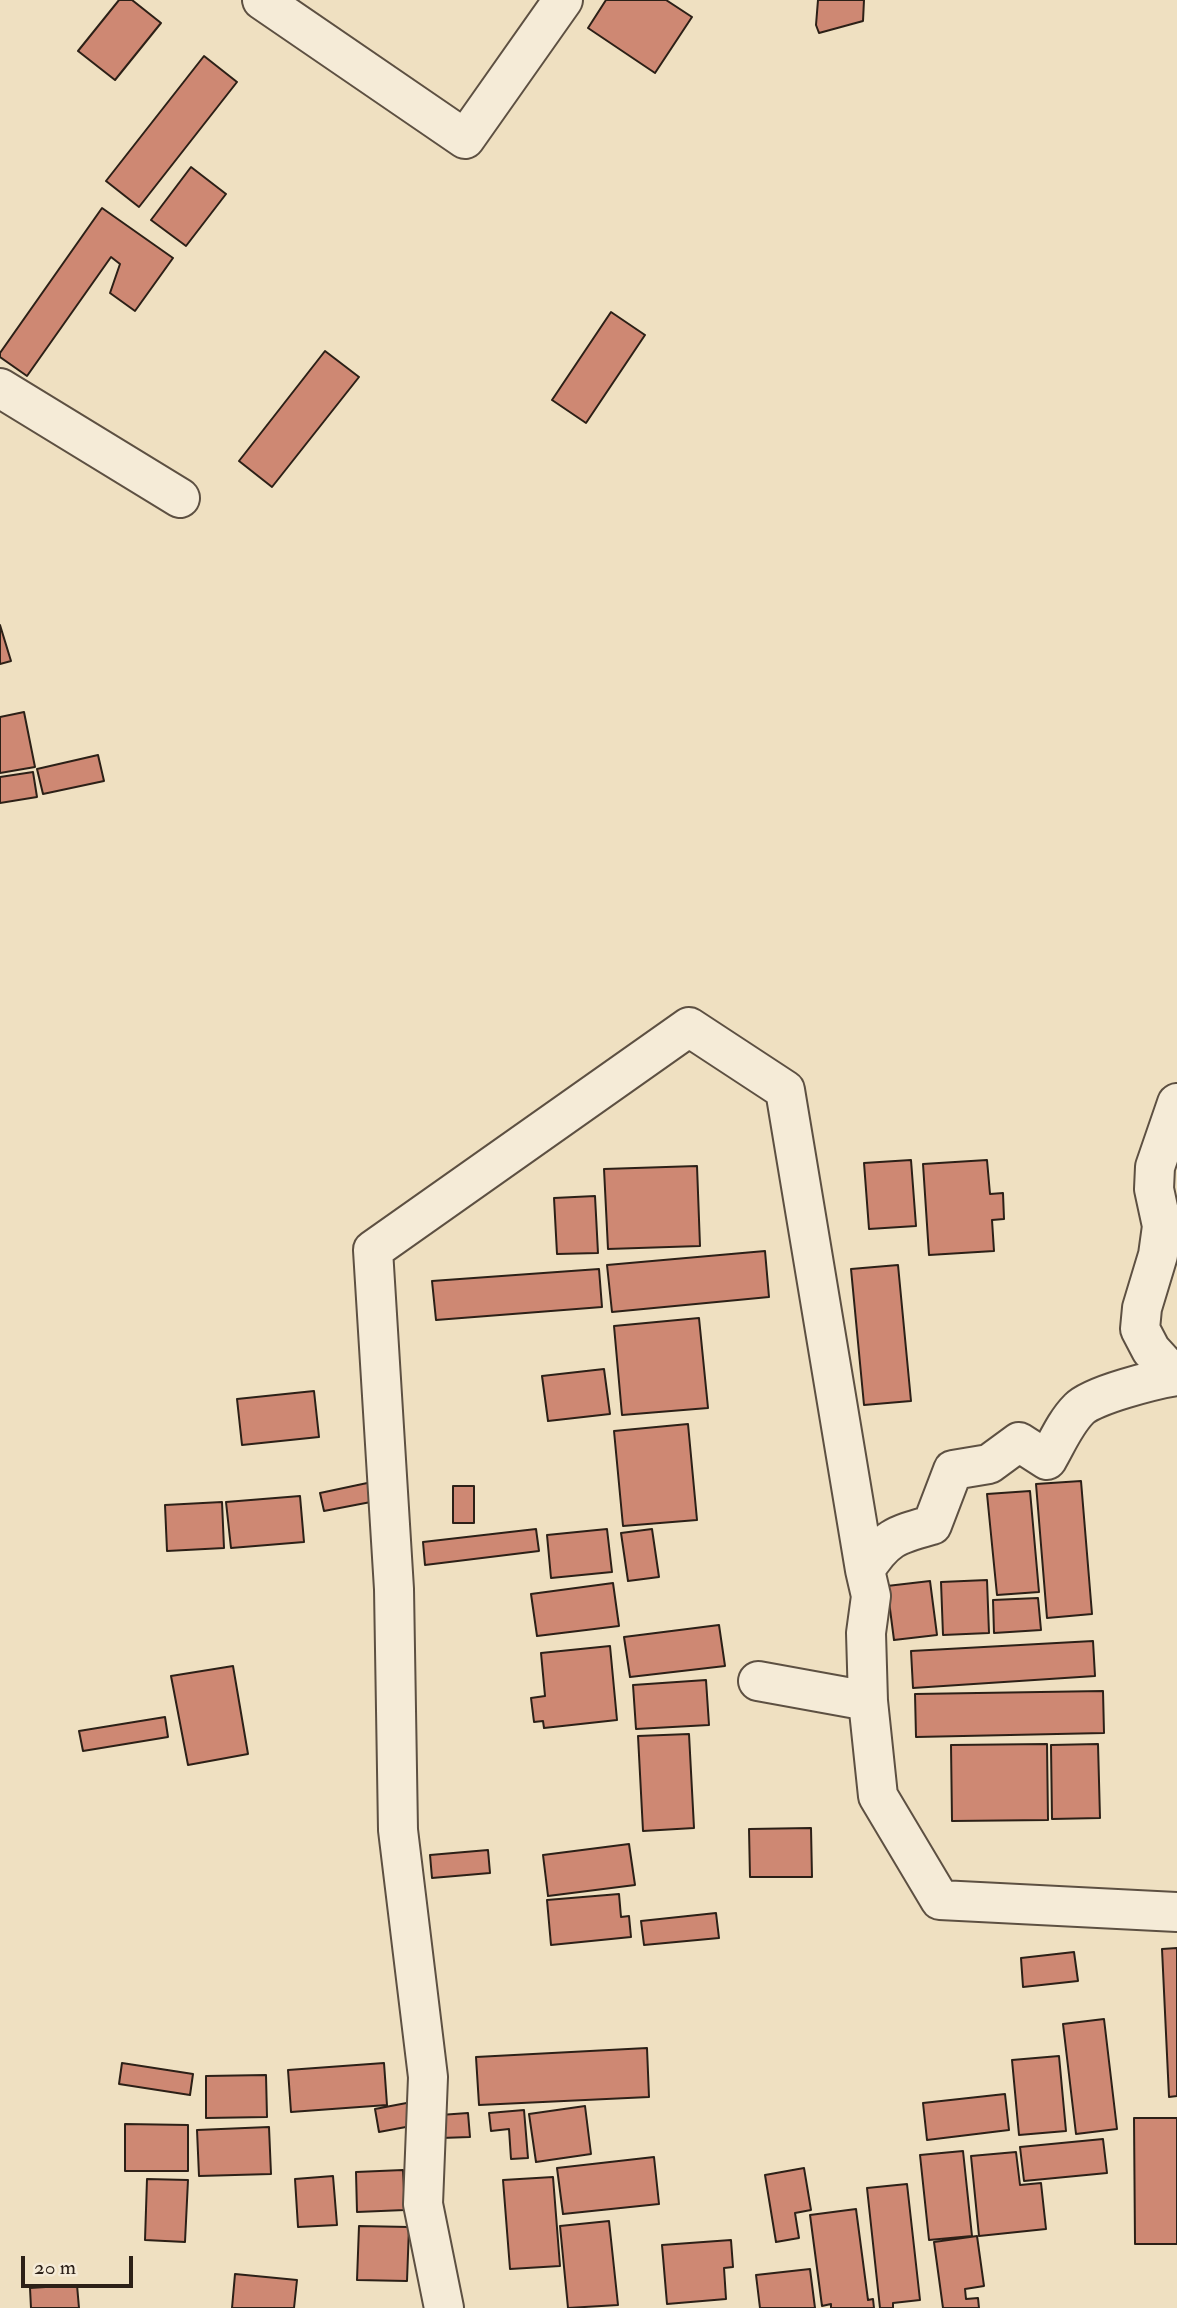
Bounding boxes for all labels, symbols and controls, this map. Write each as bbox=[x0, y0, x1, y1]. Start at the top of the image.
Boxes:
scale bar bbox=[24, 2242, 136, 2286]
text: 20 m bbox=[34, 2254, 76, 2281]

